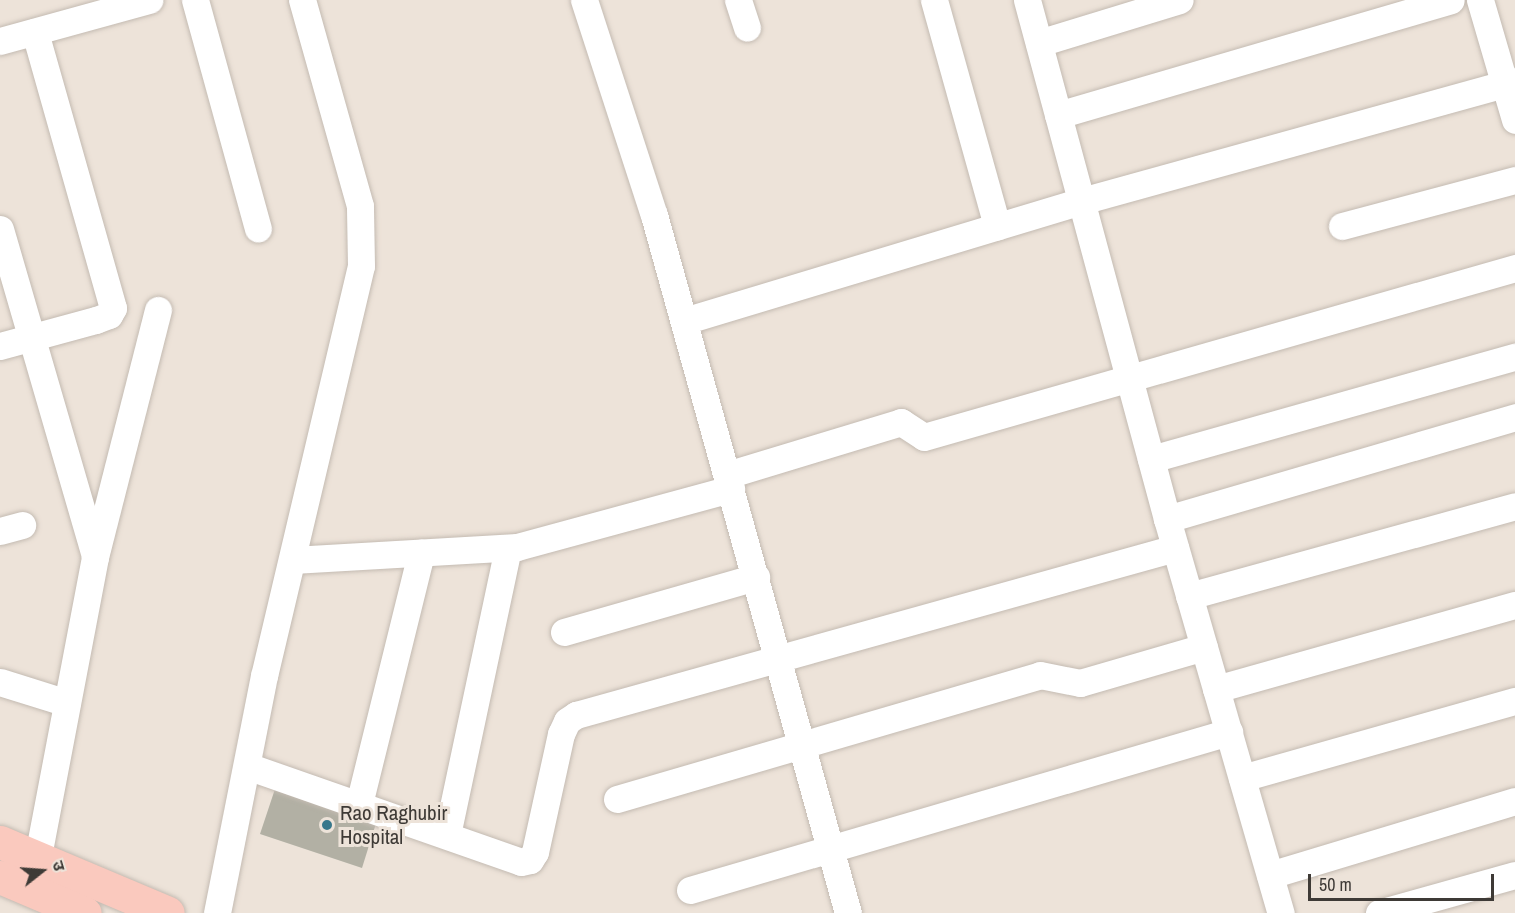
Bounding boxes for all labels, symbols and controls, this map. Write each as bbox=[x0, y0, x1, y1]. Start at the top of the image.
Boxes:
place label: Rao Raghubir Hospital bbox=[340, 800, 447, 850]
marker: Rao Raghubir Hospital bbox=[318, 816, 336, 834]
north arrow bbox=[12, 841, 72, 901]
text: उ bbox=[47, 858, 71, 873]
scale bar bbox=[1311, 862, 1497, 900]
text: 50 m bbox=[1319, 872, 1352, 897]

